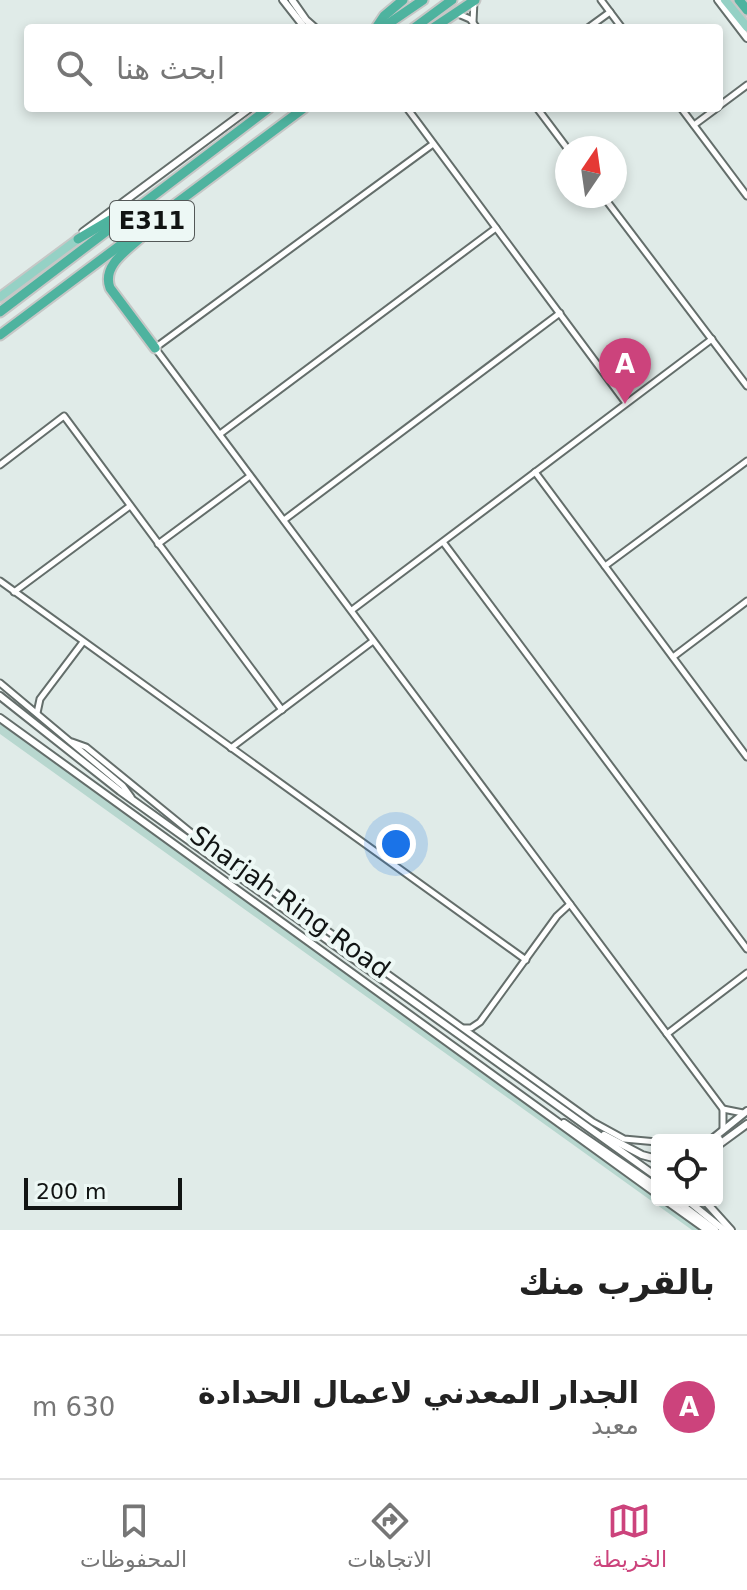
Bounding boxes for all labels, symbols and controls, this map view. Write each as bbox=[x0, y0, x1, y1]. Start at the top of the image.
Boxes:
search box bbox=[24, 24, 723, 112]
icon: search bbox=[52, 46, 96, 90]
text: ابحث هنا bbox=[116, 51, 225, 86]
north arrow bbox=[555, 136, 627, 208]
road number: E311 bbox=[110, 201, 194, 241]
pin: A bbox=[599, 338, 651, 404]
street label: Sharjah Ring Road bbox=[184, 820, 396, 984]
your location bbox=[376, 824, 416, 864]
map controls bbox=[651, 1134, 723, 1206]
button: locate bbox=[651, 1134, 723, 1206]
scale bar bbox=[24, 1174, 182, 1210]
text: 200 m bbox=[36, 1179, 106, 1204]
text: بالقرب منك bbox=[518, 1262, 715, 1302]
text: الجدار المعدني لاعمال الحدادة bbox=[198, 1375, 639, 1410]
text: 630 m bbox=[32, 1392, 115, 1422]
text: A bbox=[679, 1392, 699, 1422]
text: معبد bbox=[591, 1410, 639, 1440]
tab: المحفوظات bbox=[80, 1499, 187, 1572]
tab: الاتجاهات bbox=[347, 1499, 432, 1572]
tab: الخريطة bbox=[592, 1499, 667, 1572]

